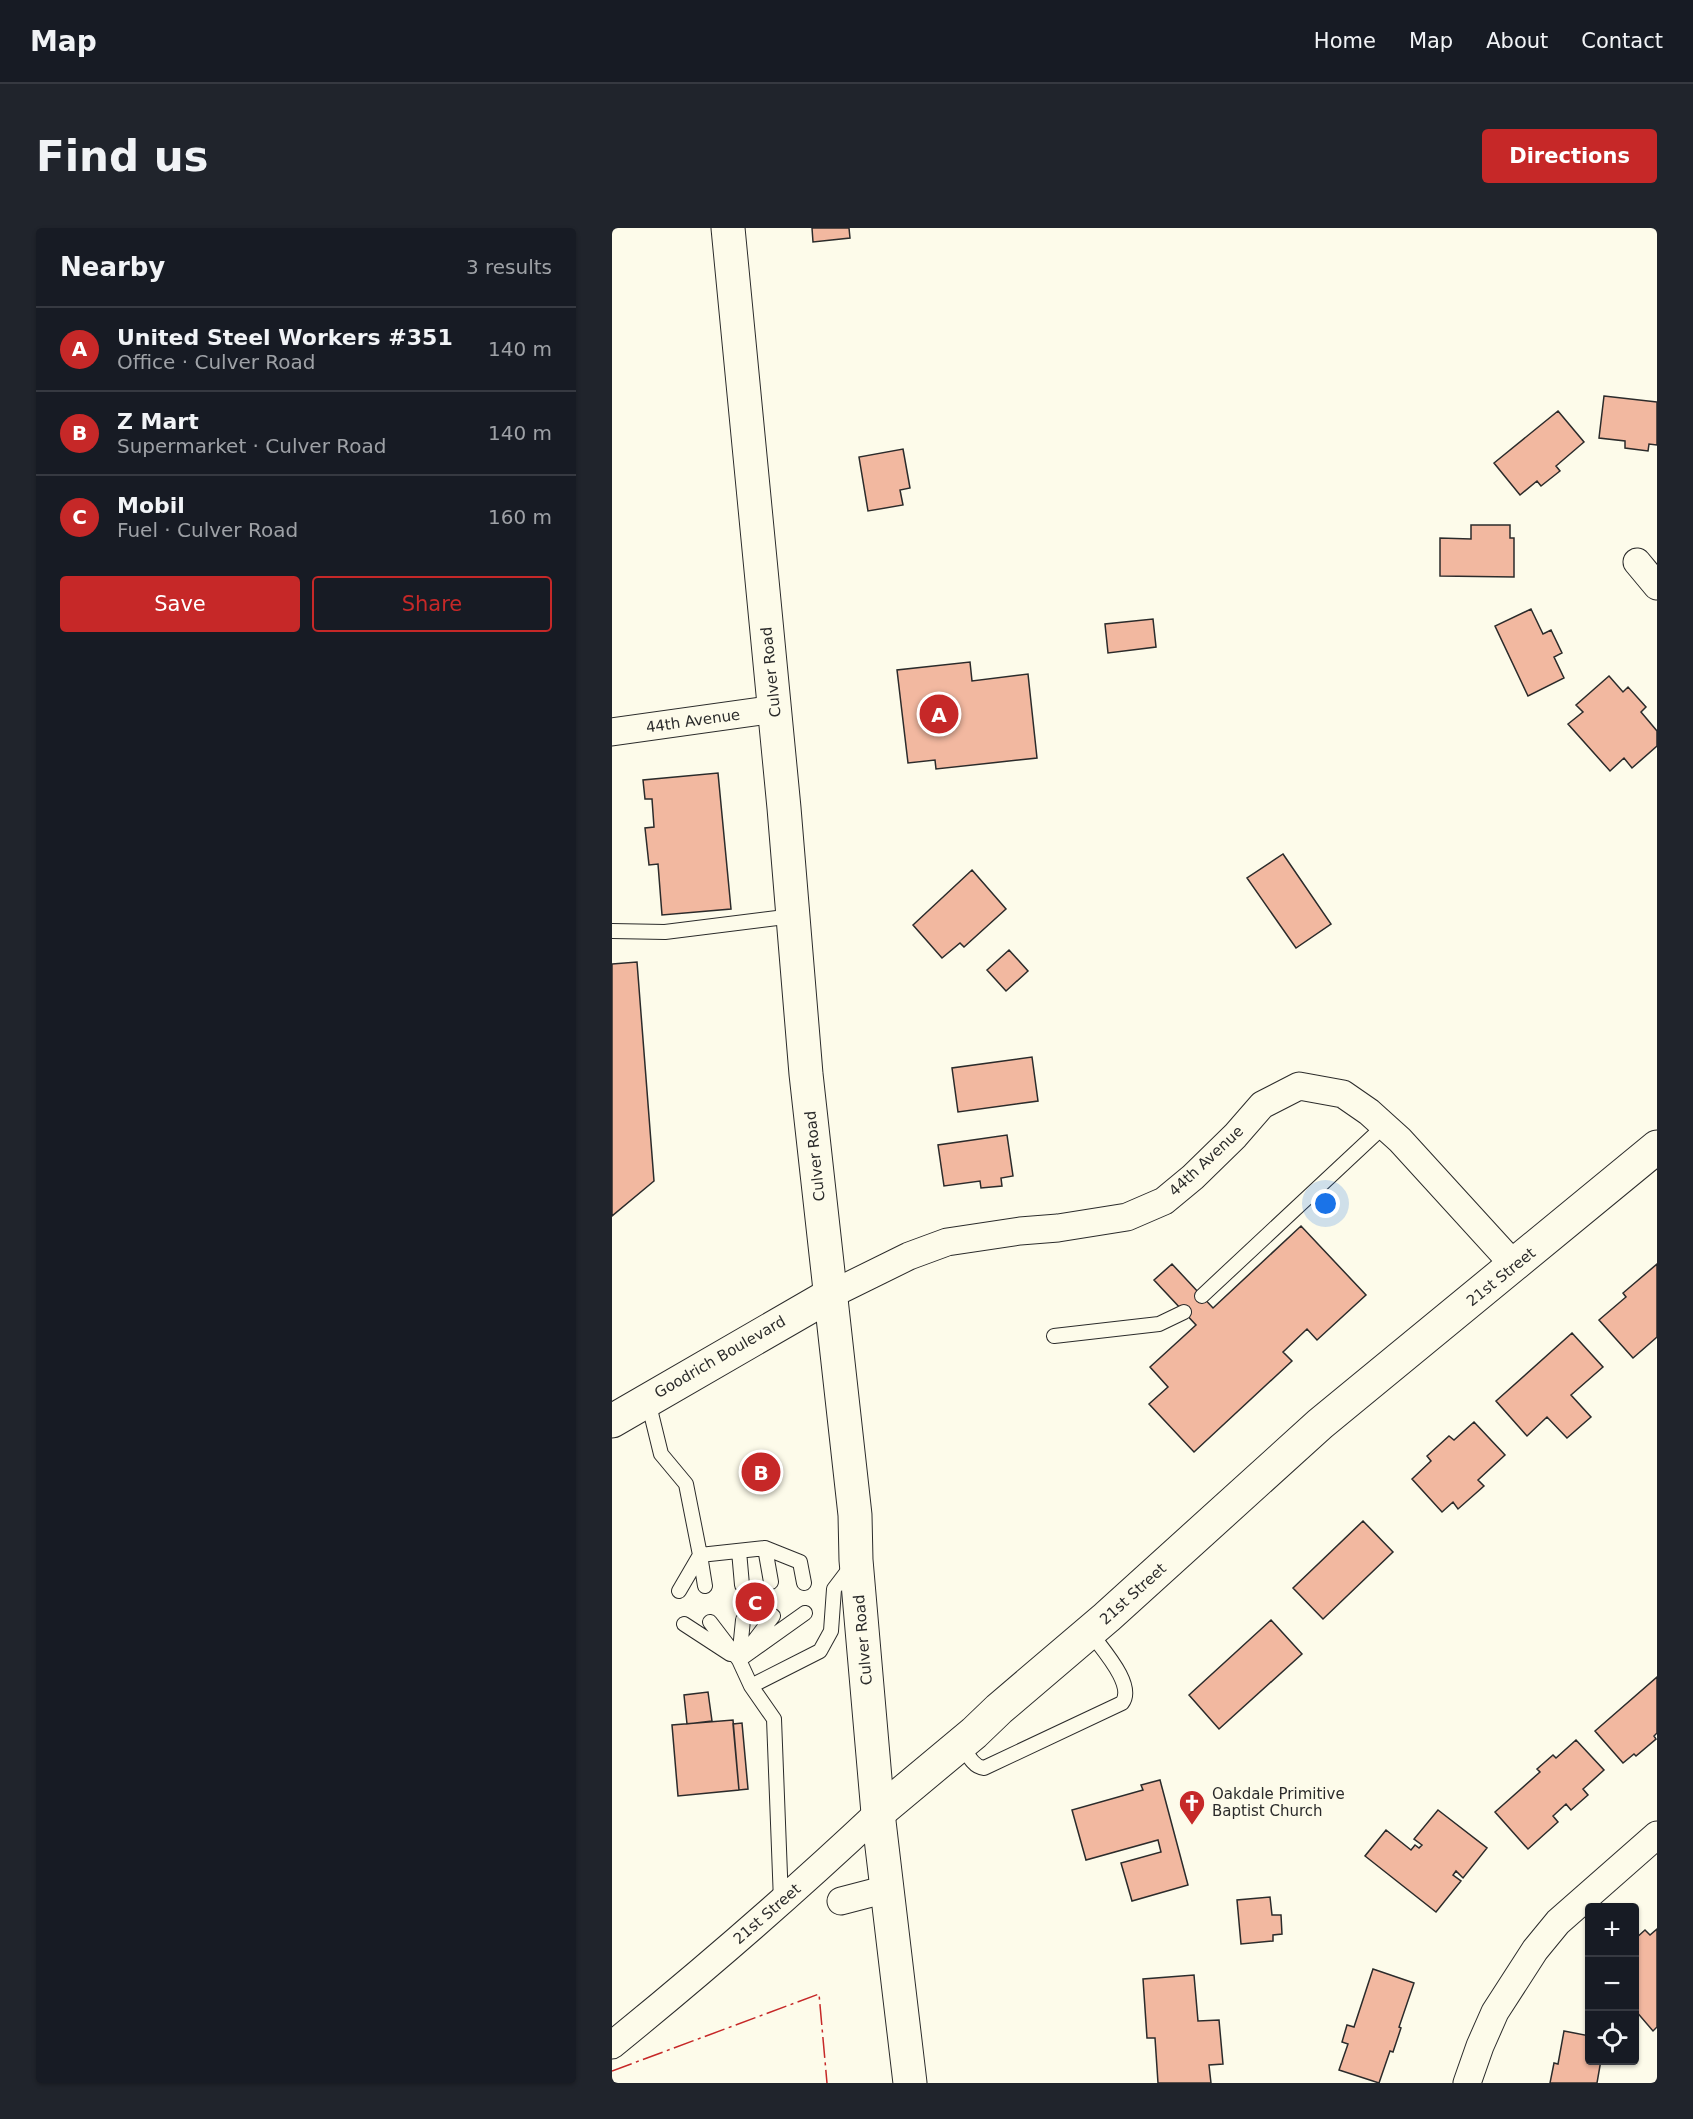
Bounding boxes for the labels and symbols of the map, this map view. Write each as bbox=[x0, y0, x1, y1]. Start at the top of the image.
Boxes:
street label: Culver Road bbox=[757, 626, 785, 718]
pin: A bbox=[920, 692, 958, 736]
street label: 44th Avenue bbox=[645, 705, 741, 737]
street label: Culver Road bbox=[801, 1110, 829, 1202]
street label: 44th Avenue bbox=[1165, 1122, 1247, 1200]
your location bbox=[1311, 1189, 1340, 1218]
street label: 21st Street bbox=[1463, 1244, 1539, 1310]
street label: Goodrich Boulevard bbox=[651, 1312, 789, 1402]
pin: B bbox=[742, 1450, 780, 1494]
street label: 21st Street bbox=[1096, 1559, 1170, 1629]
pin: C bbox=[736, 1580, 774, 1624]
street label: Culver Road bbox=[850, 1594, 876, 1686]
place label: Oakdale Primitive Baptist Church bbox=[1212, 1785, 1345, 1820]
church icon: Oakdale Primitive Baptist Church bbox=[1177, 1788, 1207, 1826]
street label: 21st Street bbox=[730, 1880, 804, 1948]

